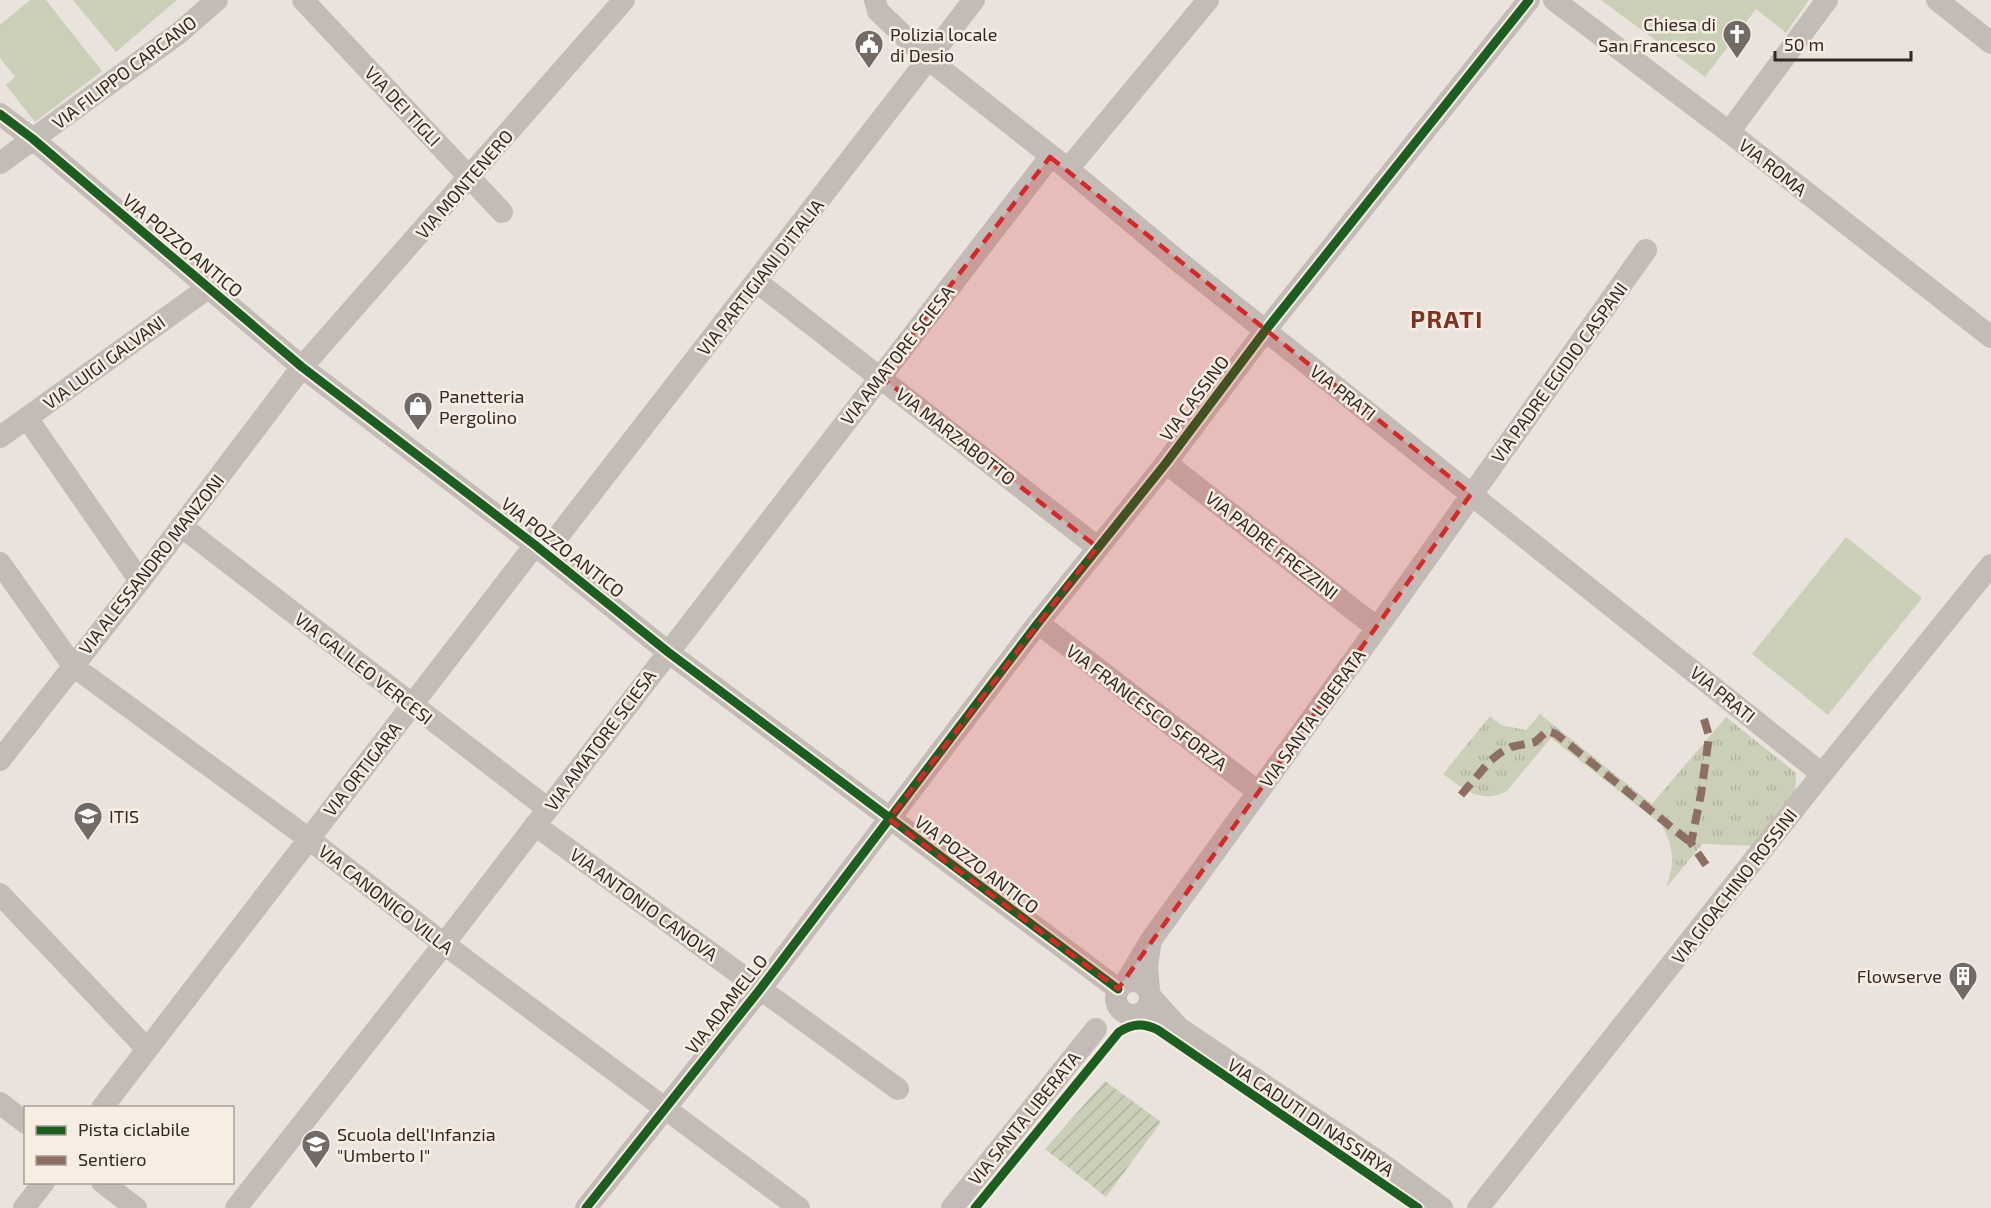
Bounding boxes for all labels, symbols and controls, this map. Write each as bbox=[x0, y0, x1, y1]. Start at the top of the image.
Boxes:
street label: VIA FILIPPO CARCANO bbox=[48, 11, 200, 133]
place label: Chiesa di San Francesco bbox=[1598, 13, 1716, 56]
church icon: Chiesa di San Francesco bbox=[1721, 18, 1753, 60]
place label: Polizia locale di Desio bbox=[890, 23, 997, 66]
scale bar bbox=[1775, 24, 1912, 62]
public building icon: Polizia locale di Desio bbox=[853, 28, 885, 70]
text: 50 m bbox=[1784, 33, 1824, 55]
street label: VIA DEI TIGLI bbox=[360, 61, 446, 151]
street label: VIA MONTENERO bbox=[411, 125, 517, 243]
street label: VIA ROMA bbox=[1734, 134, 1812, 201]
street label: VIA POZZO ANTICO bbox=[118, 188, 248, 302]
street label: VIA PARTIGIANI D'ITALIA bbox=[692, 194, 828, 360]
street label: VIA PADRE EGIDIO CASPANI bbox=[1486, 277, 1632, 467]
street label: VIA AMATORE SCIESA bbox=[836, 280, 959, 429]
district label: PRATI bbox=[1410, 304, 1484, 333]
street label: VIA LUIGI GALVANI bbox=[39, 310, 169, 414]
street label: VIA CASSINO bbox=[1155, 351, 1233, 445]
street label: VIA PRATI bbox=[1306, 359, 1380, 425]
street label: VIA MARZABOTTO bbox=[892, 383, 1020, 489]
place label: Panetteria Pergolino bbox=[439, 385, 525, 428]
shop icon: Panetteria Pergolino bbox=[402, 390, 434, 432]
street label: VIA ALESSANDRO MANZONI bbox=[74, 469, 228, 659]
street label: VIA PADRE FREZZINI bbox=[1201, 486, 1343, 604]
street label: VIA POZZO ANTICO bbox=[497, 492, 629, 602]
street label: VIA GALILEO VERCESI bbox=[291, 607, 437, 729]
street label: VIA FRANCESCO SFORZA bbox=[1062, 639, 1232, 775]
street label: VIA SANTA LIBERATA bbox=[1254, 644, 1370, 791]
street label: VIA PRATI bbox=[1686, 661, 1760, 727]
street label: VIA AMATORE SCIESA bbox=[540, 664, 661, 815]
street label: VIA ORTIGARA bbox=[318, 717, 406, 820]
school or university icon: ITIS bbox=[72, 800, 104, 842]
street label: VIA GIOACHINO ROSSINI bbox=[1667, 804, 1801, 968]
place label: ITIS bbox=[109, 805, 139, 827]
street label: VIA POZZO ANTICO bbox=[910, 810, 1044, 918]
street label: VIA CANONICO VILLA bbox=[314, 840, 458, 959]
street label: VIA ANTONIO CANOVA bbox=[566, 843, 723, 965]
street label: VIA ADAMELLO bbox=[680, 950, 772, 1058]
building icon: Flowserve bbox=[1947, 960, 1979, 1002]
place label: Flowserve bbox=[1857, 965, 1942, 987]
street label: VIA SANTA LIBERATA bbox=[963, 1046, 1085, 1189]
street label: VIA CADUTI DI NASSIRYA bbox=[1224, 1053, 1399, 1181]
legend bbox=[24, 1106, 234, 1184]
text: Pista ciclabile bbox=[78, 1118, 190, 1140]
place label: Scuola dell'Infanzia "Umberto I" bbox=[337, 1123, 496, 1166]
school or university icon: Scuola dell'Infanzia "Umberto I" bbox=[300, 1128, 332, 1170]
text: Sentiero bbox=[78, 1148, 146, 1170]

